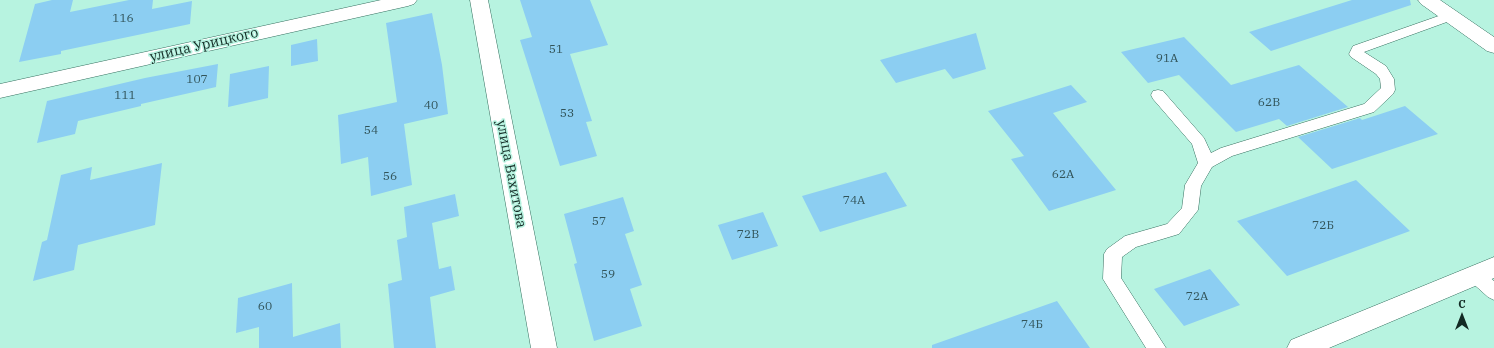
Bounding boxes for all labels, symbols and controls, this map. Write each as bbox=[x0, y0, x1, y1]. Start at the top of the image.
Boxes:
house number: 116 bbox=[112, 12, 134, 26]
street label: улица Урицкого bbox=[148, 24, 260, 66]
house number: 51 bbox=[549, 43, 563, 57]
house number: 91А bbox=[1156, 52, 1178, 66]
house number: 107 bbox=[186, 73, 208, 87]
house number: 111 bbox=[114, 89, 136, 103]
house number: 62В bbox=[1258, 96, 1280, 110]
house number: 40 bbox=[424, 99, 438, 113]
house number: 53 bbox=[560, 107, 574, 121]
street label: улица Вахитова bbox=[492, 119, 530, 229]
house number: 54 bbox=[364, 124, 378, 138]
house number: 62А bbox=[1052, 168, 1074, 182]
house number: 56 bbox=[383, 170, 397, 184]
house number: 74А bbox=[843, 194, 865, 208]
house number: 57 bbox=[592, 215, 606, 229]
house number: 72Б bbox=[1312, 219, 1334, 233]
house number: 72В bbox=[737, 228, 759, 242]
house number: 59 bbox=[601, 268, 615, 282]
house number: 72А bbox=[1186, 290, 1208, 304]
north arrow bbox=[1442, 296, 1482, 336]
text: С bbox=[1458, 297, 1466, 311]
house number: 60 bbox=[258, 300, 272, 314]
house number: 74Б bbox=[1021, 318, 1043, 332]

